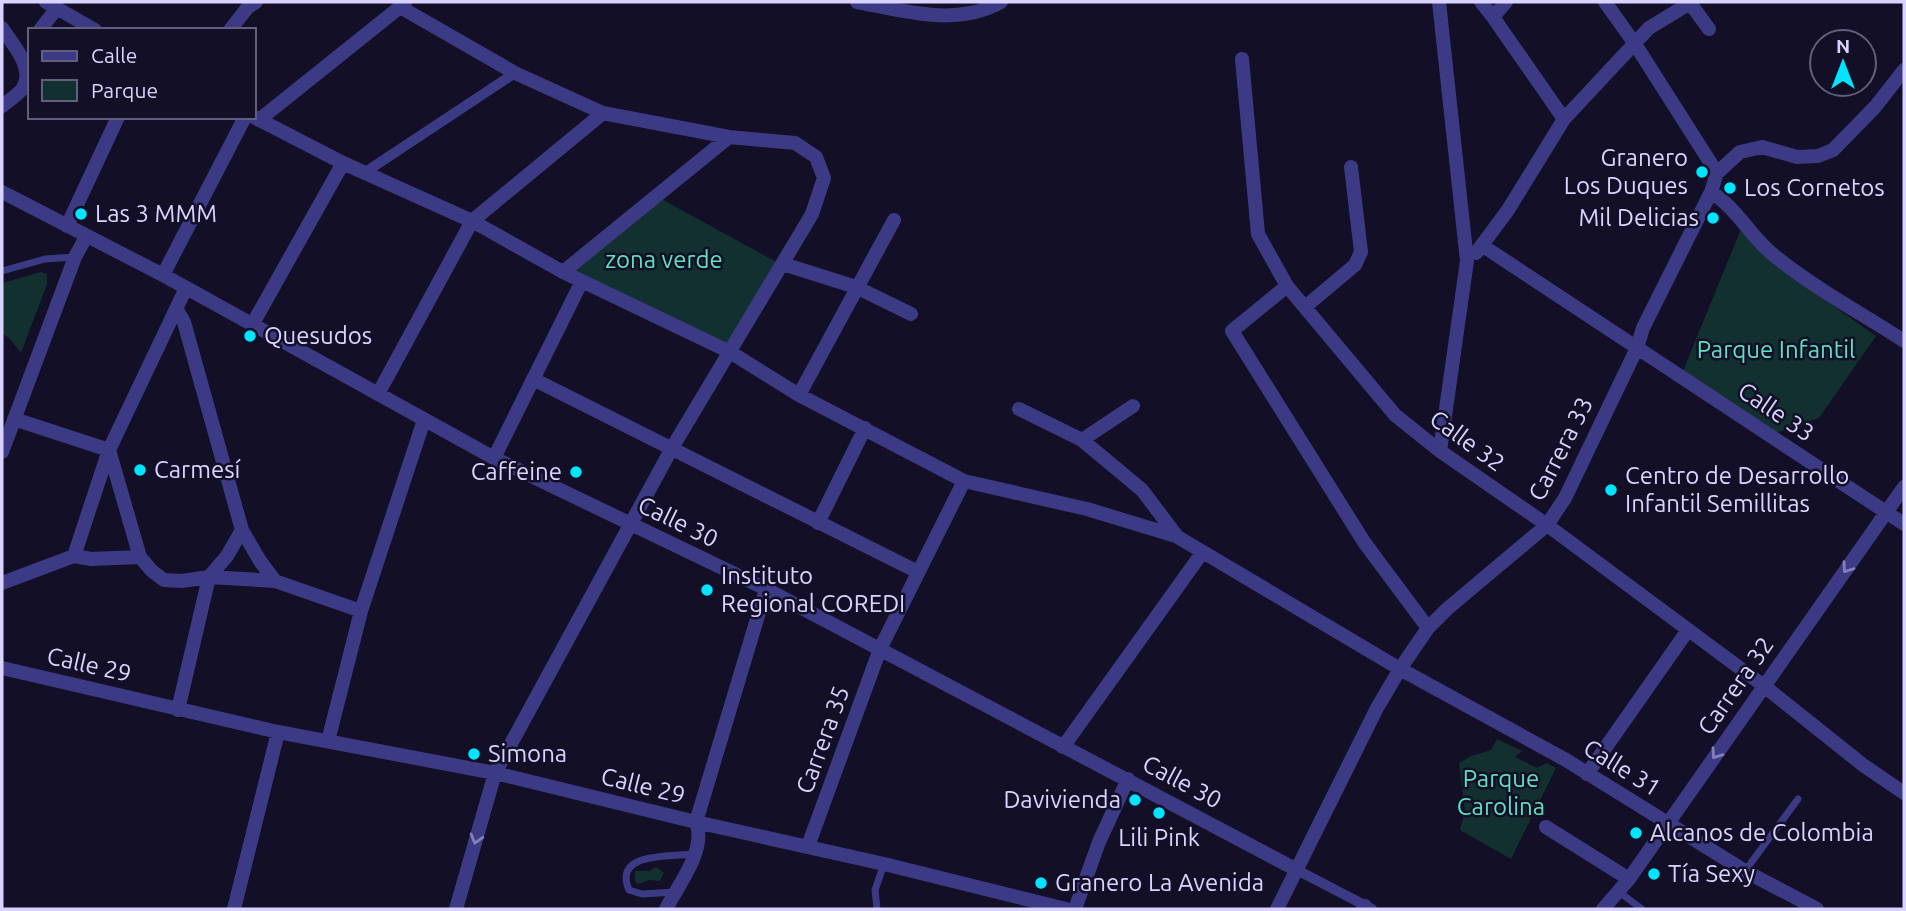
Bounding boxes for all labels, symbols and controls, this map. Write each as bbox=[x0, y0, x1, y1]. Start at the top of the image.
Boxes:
legend bbox=[28, 28, 256, 119]
north arrow bbox=[1808, 28, 1878, 98]
text: N bbox=[1836, 35, 1850, 57]
text: Calle bbox=[91, 43, 137, 67]
text: Parque bbox=[91, 78, 158, 102]
place label: Granero Los Duques bbox=[1564, 144, 1688, 199]
marker: Granero Los Duques bbox=[1694, 164, 1710, 180]
place label: Los Cornetos bbox=[1744, 174, 1885, 201]
marker: Los Cornetos bbox=[1722, 180, 1738, 196]
place label: Las 3 MMM bbox=[95, 200, 217, 227]
place label: Mil Delicias bbox=[1578, 204, 1699, 231]
marker: Las 3 MMM bbox=[73, 206, 89, 222]
marker: Mil Delicias bbox=[1705, 210, 1721, 226]
park label: zona verde bbox=[605, 246, 723, 273]
place label: Quesudos bbox=[264, 322, 372, 349]
marker: Quesudos bbox=[242, 328, 258, 344]
park label: Parque Infantil bbox=[1697, 336, 1855, 363]
street label: Calle 33 bbox=[1733, 376, 1819, 447]
street label: Carrera 33 bbox=[1523, 393, 1598, 505]
street label: Calle 32 bbox=[1425, 405, 1510, 477]
place label: Carmesí bbox=[154, 456, 242, 483]
place label: Caffeine bbox=[471, 458, 562, 485]
marker: Carmesí bbox=[132, 462, 148, 478]
place label: Centro de Desarrollo Infantil Semillitas bbox=[1625, 462, 1849, 517]
marker: Caffeine bbox=[568, 464, 584, 480]
marker: Centro de Desarrollo Infantil Semillitas bbox=[1603, 482, 1619, 498]
street label: Calle 30 bbox=[634, 491, 723, 552]
one-way arrow bbox=[1843, 560, 1855, 573]
place label: Instituto Regional COREDI bbox=[721, 562, 905, 617]
marker: Instituto Regional COREDI bbox=[699, 582, 715, 598]
street label: Carrera 32 bbox=[1692, 632, 1779, 740]
street label: Calle 29 bbox=[44, 642, 134, 687]
street label: Carrera 35 bbox=[791, 682, 854, 797]
street label: Calle 31 bbox=[1579, 733, 1666, 802]
place label: Simona bbox=[488, 740, 567, 767]
marker: Simona bbox=[466, 746, 482, 762]
one-way arrow bbox=[1712, 746, 1724, 759]
street label: Calle 30 bbox=[1138, 750, 1226, 814]
street label: Calle 29 bbox=[598, 762, 688, 809]
park label: Parque Carolina bbox=[1457, 765, 1545, 820]
place label: Davivienda bbox=[1003, 786, 1121, 813]
marker: Davivienda bbox=[1127, 792, 1143, 808]
marker: Lili Pink bbox=[1151, 805, 1167, 821]
place label: Alcanos de Colombia bbox=[1650, 819, 1874, 846]
place label: Lili Pink bbox=[1118, 824, 1200, 851]
marker: Alcanos de Colombia bbox=[1628, 825, 1644, 841]
one-way arrow bbox=[470, 833, 485, 845]
place label: Tía Sexy bbox=[1668, 860, 1756, 887]
marker: Tía Sexy bbox=[1646, 866, 1662, 882]
place label: Granero La Avenida bbox=[1055, 869, 1264, 896]
marker: Granero La Avenida bbox=[1033, 875, 1049, 891]

